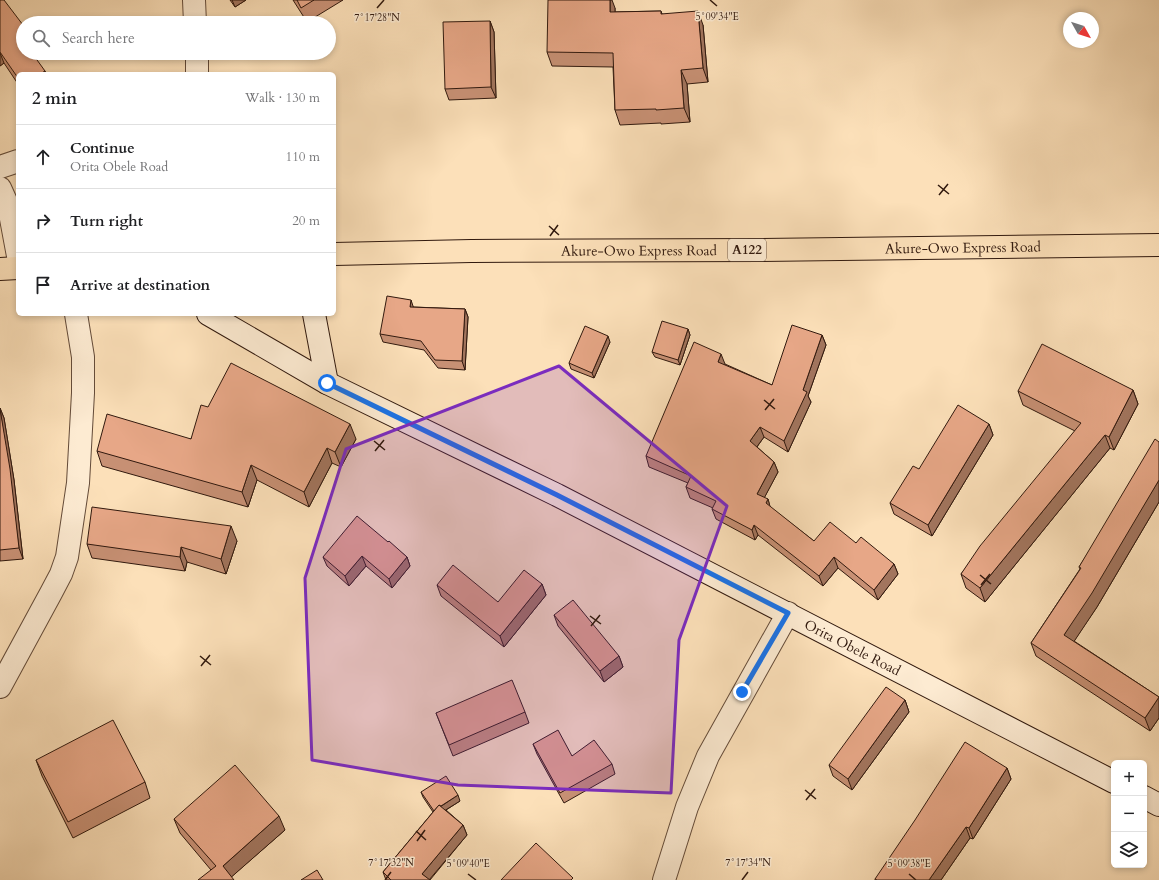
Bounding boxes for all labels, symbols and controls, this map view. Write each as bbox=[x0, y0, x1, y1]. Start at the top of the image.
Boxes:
text: 5°09'34"E bbox=[695, 10, 739, 24]
text: 7°17'28"N bbox=[354, 11, 400, 25]
north arrow bbox=[1063, 12, 1099, 48]
search box bbox=[16, 16, 336, 60]
icon: search bbox=[30, 27, 52, 49]
text: Search here bbox=[62, 28, 135, 48]
text: 2 min bbox=[32, 87, 77, 110]
text: Walk · 130 m bbox=[245, 89, 320, 107]
text: Continue bbox=[70, 138, 135, 158]
icon: ahead bbox=[32, 146, 54, 168]
text: 110 m bbox=[286, 148, 320, 166]
text: Orita Obele Road bbox=[70, 158, 168, 176]
icon: right bbox=[32, 210, 54, 232]
text: Turn right bbox=[70, 211, 143, 231]
text: 20 m bbox=[292, 212, 320, 230]
street label: Akure-Owo Express Road bbox=[885, 237, 1042, 258]
road number: A122 bbox=[728, 239, 766, 261]
street label: Akure-Owo Express Road bbox=[561, 241, 718, 260]
icon: arrive bbox=[32, 274, 54, 296]
text: Arrive at destination bbox=[70, 275, 210, 295]
route start bbox=[318, 374, 336, 392]
street label: Orita Obele Road bbox=[801, 615, 905, 680]
route end bbox=[733, 683, 751, 701]
map controls bbox=[1111, 760, 1147, 868]
button: + bbox=[1111, 760, 1147, 796]
button: − bbox=[1111, 796, 1147, 832]
button: layers bbox=[1111, 832, 1147, 868]
text: 7°17'32"N bbox=[368, 856, 414, 870]
text: 7°17'34"N bbox=[725, 856, 771, 870]
text: 5°09'40"E bbox=[446, 857, 490, 871]
text: 5°09'38"E bbox=[887, 857, 931, 871]

